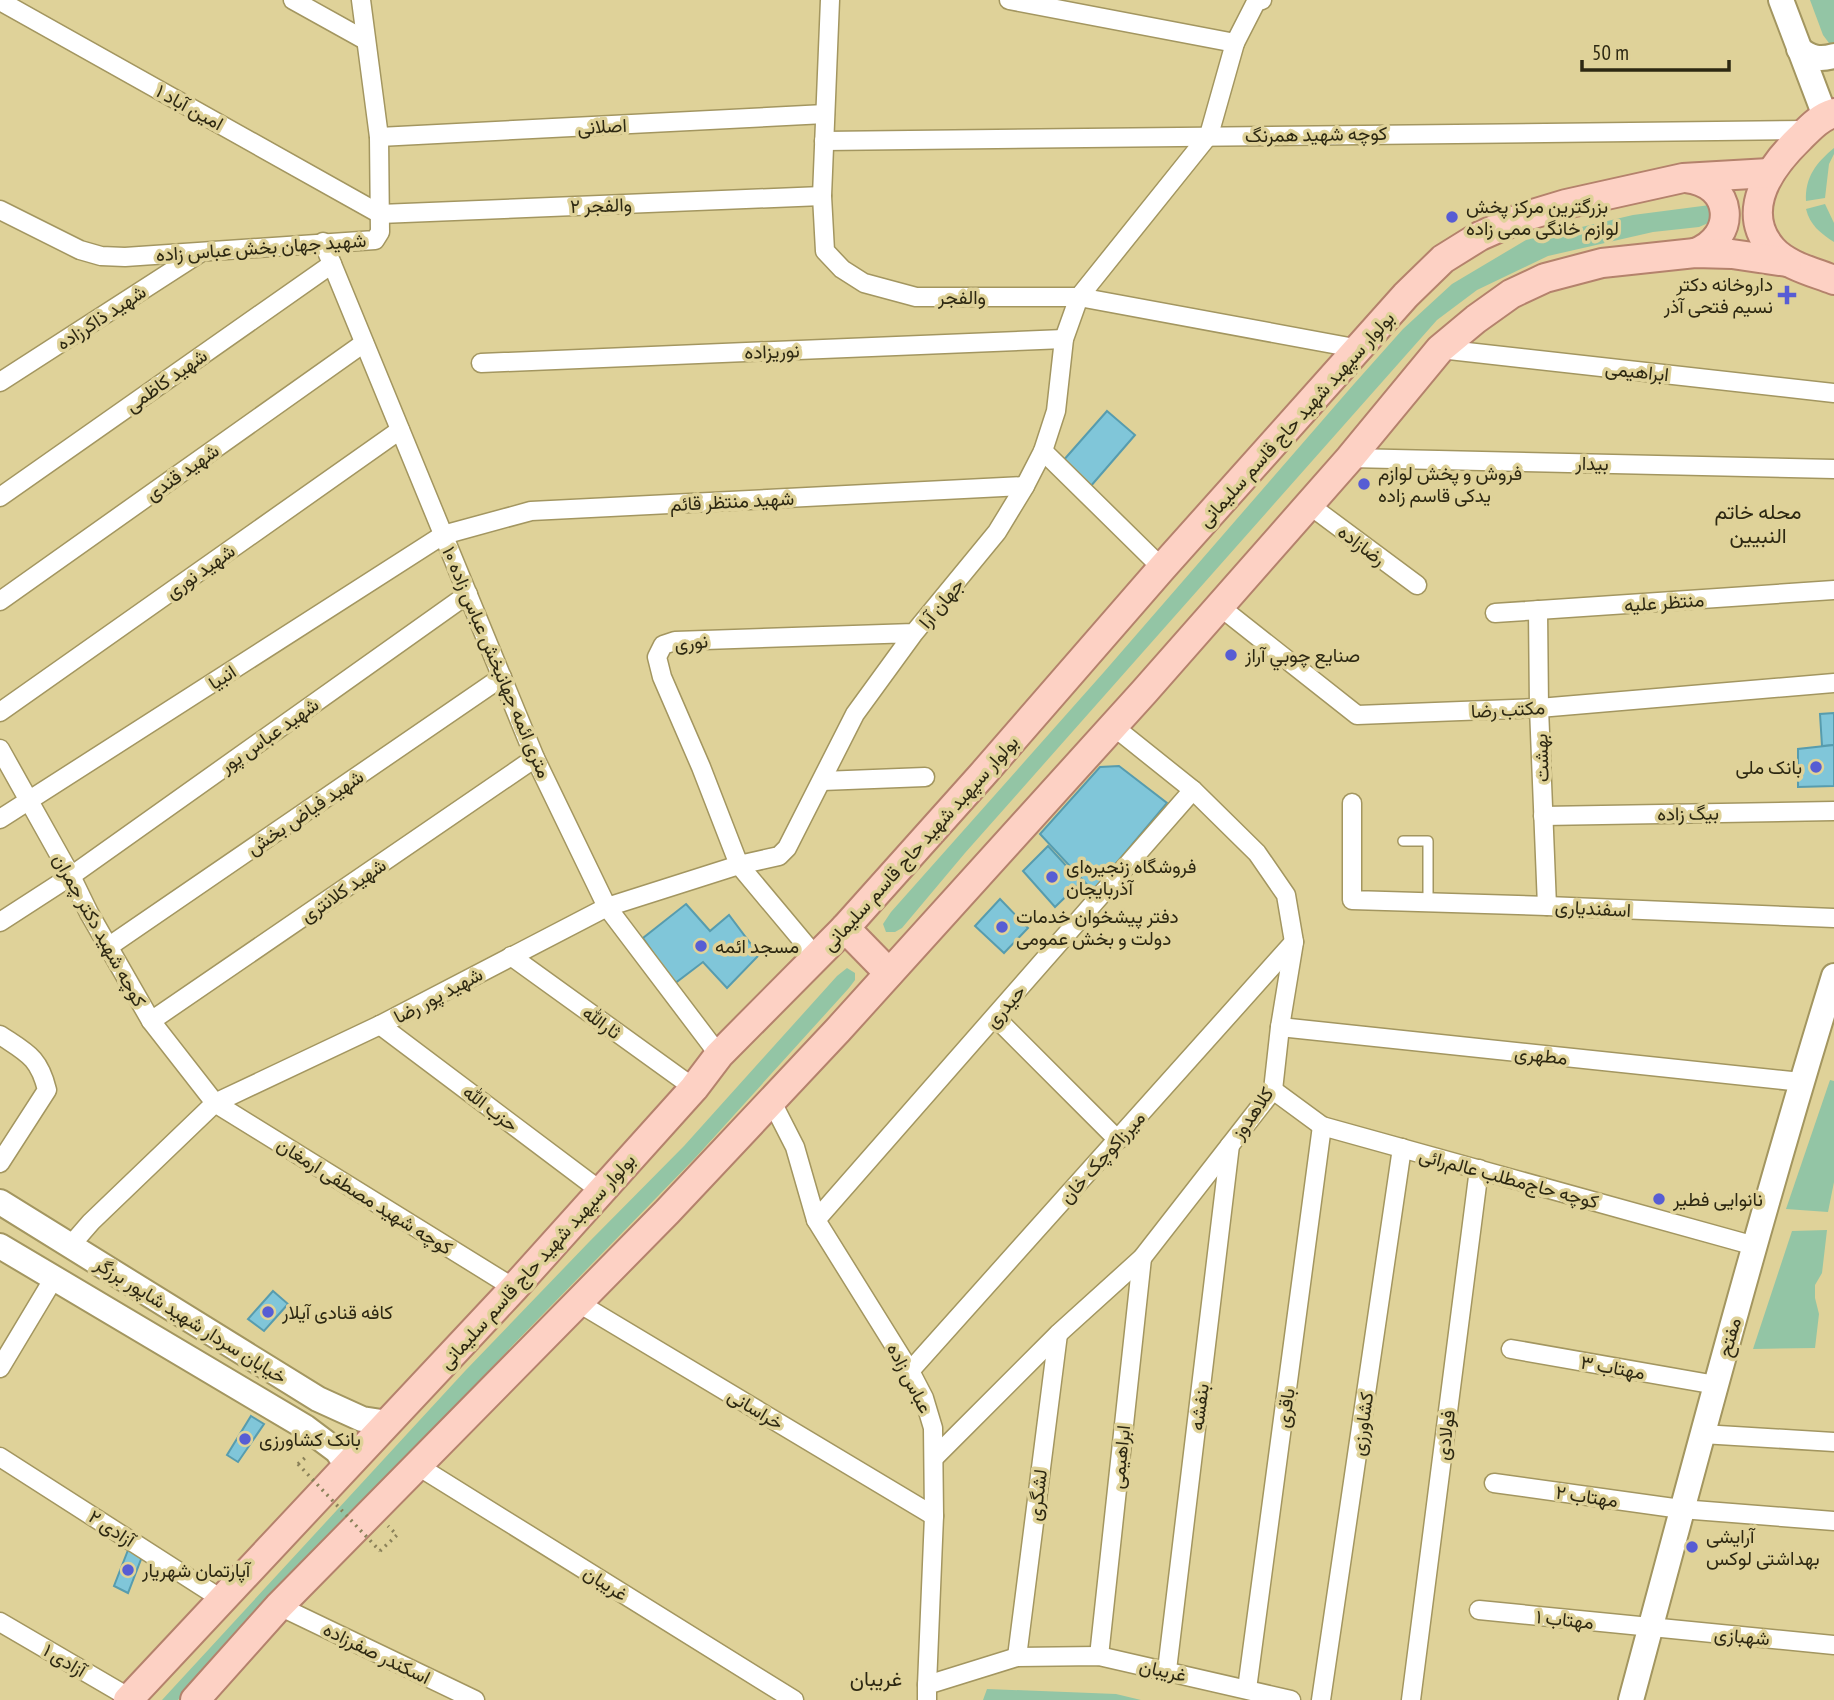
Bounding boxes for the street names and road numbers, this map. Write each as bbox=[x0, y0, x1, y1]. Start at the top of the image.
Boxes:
street label: ۱ امین آباد bbox=[152, 79, 228, 135]
street label: اصلانی bbox=[577, 113, 627, 139]
street label: کوچه شهید همرنگ bbox=[1245, 121, 1387, 149]
street label: والفجر ۲ bbox=[570, 192, 632, 218]
street label: شهید جهان بخش عباس زاده bbox=[155, 228, 367, 266]
street label: شهید ذاکرزاده bbox=[52, 279, 150, 355]
street label: والفجر bbox=[937, 285, 986, 309]
street label: بولوار سپهبد شهید حاج قاسم سلیمانی bbox=[1193, 306, 1401, 533]
street label: نوریزاده bbox=[744, 338, 800, 364]
street label: شهید کاظمی bbox=[120, 343, 212, 417]
street label: ابراهیمی bbox=[1604, 356, 1670, 386]
street label: شهید قندی bbox=[141, 438, 223, 506]
street label: بیدار bbox=[1574, 451, 1609, 475]
street label: شهید منتظر قائم bbox=[669, 486, 795, 517]
street label: رضازاده bbox=[1333, 519, 1391, 571]
street label: شهید نوری bbox=[161, 538, 239, 604]
street label: ۱۰ متری ائمه جهانبخش عباس زاده bbox=[437, 543, 557, 781]
street label: جهان آرا bbox=[913, 573, 969, 633]
street label: منتظر علیه bbox=[1623, 587, 1705, 617]
street label: نوری bbox=[673, 628, 709, 656]
street label: انبیا bbox=[204, 659, 240, 695]
street label: شهید عباس پور bbox=[214, 692, 324, 780]
street label: مکتب رضا bbox=[1470, 695, 1546, 723]
street label: بولوار سپهبد شهید حاج قاسم سلیمانی bbox=[817, 730, 1025, 957]
street label: بهشت bbox=[1528, 733, 1554, 783]
street label: شهید فیاض بخش bbox=[242, 764, 368, 860]
street label: بیگ زاده bbox=[1657, 800, 1719, 826]
street label: کوچه شهید دکتر چمران bbox=[46, 849, 152, 1012]
street label: شهید کلانتری bbox=[296, 853, 390, 927]
street label: اسفندیاری bbox=[1554, 894, 1632, 922]
street label: شهید پور رضا bbox=[389, 962, 488, 1030]
street label: حیدری bbox=[980, 979, 1030, 1033]
street label: ثارالله bbox=[578, 1000, 626, 1044]
street label: مطهری bbox=[1513, 1040, 1569, 1070]
street label: حزب الله bbox=[459, 1079, 523, 1137]
street label: کلاهدوز bbox=[1225, 1082, 1279, 1145]
street label: میرزاکوچک خان bbox=[1054, 1106, 1151, 1210]
street label: کوچه شهید مصطفی ارمغان bbox=[272, 1132, 457, 1261]
street label: کوچه حاج‌مطلب عالم‌رائی bbox=[1416, 1143, 1601, 1215]
street label: بولوار سپهبد شهید حاج قاسم سلیمانی bbox=[434, 1148, 642, 1375]
street label: خیابان سردار شهید شاپور برزگر bbox=[89, 1251, 291, 1391]
street label: مفتح bbox=[1712, 1315, 1748, 1360]
street label: عباس زاده bbox=[882, 1339, 938, 1417]
street label: مهتاب ۳ bbox=[1579, 1350, 1647, 1384]
street label: بنفشه bbox=[1184, 1382, 1214, 1432]
street label: خراسانی bbox=[724, 1383, 788, 1435]
street label: باقری bbox=[1270, 1387, 1300, 1429]
street label: کشاورزی bbox=[1346, 1391, 1378, 1457]
street label: فولادی bbox=[1430, 1409, 1460, 1461]
street label: ابراهیمی bbox=[1105, 1424, 1135, 1490]
street label: لشگری bbox=[1022, 1468, 1052, 1522]
street label: مهتاب ۲ bbox=[1554, 1480, 1620, 1512]
street label: آزادی ۲ bbox=[84, 1504, 141, 1553]
street label: غریبان bbox=[579, 1560, 633, 1606]
street label: مهتاب ۱ bbox=[1535, 1604, 1595, 1634]
street label: اسکندر صفرزاده bbox=[320, 1617, 434, 1689]
street label: شهبازی bbox=[1713, 1622, 1771, 1650]
street label: آزادی ۱ bbox=[39, 1638, 92, 1683]
street label: غریبان bbox=[1137, 1653, 1189, 1687]

